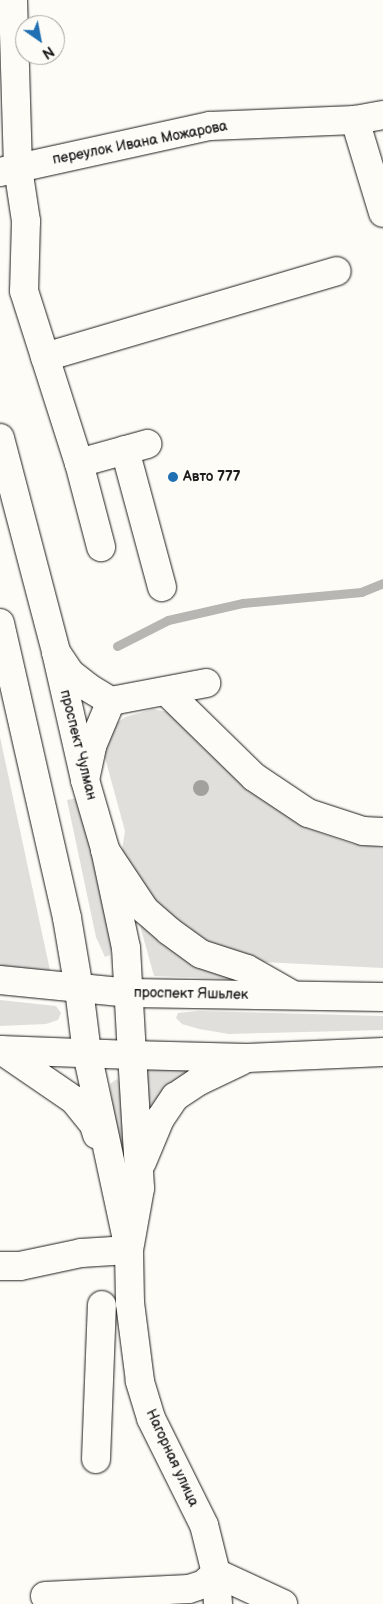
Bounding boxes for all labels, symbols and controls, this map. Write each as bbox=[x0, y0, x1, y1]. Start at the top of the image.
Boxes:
north arrow bbox=[15, 15, 65, 65]
text: N bbox=[39, 42, 57, 62]
street label: переулок Ивана Можарова bbox=[51, 118, 229, 168]
place label: Авто 777 bbox=[183, 469, 240, 485]
marker: Авто 777 bbox=[167, 471, 179, 483]
street label: проспект Чулман bbox=[56, 688, 100, 802]
street label: проспект Яшьлек bbox=[134, 985, 248, 1003]
street label: Нагорная улица bbox=[142, 1407, 202, 1509]

